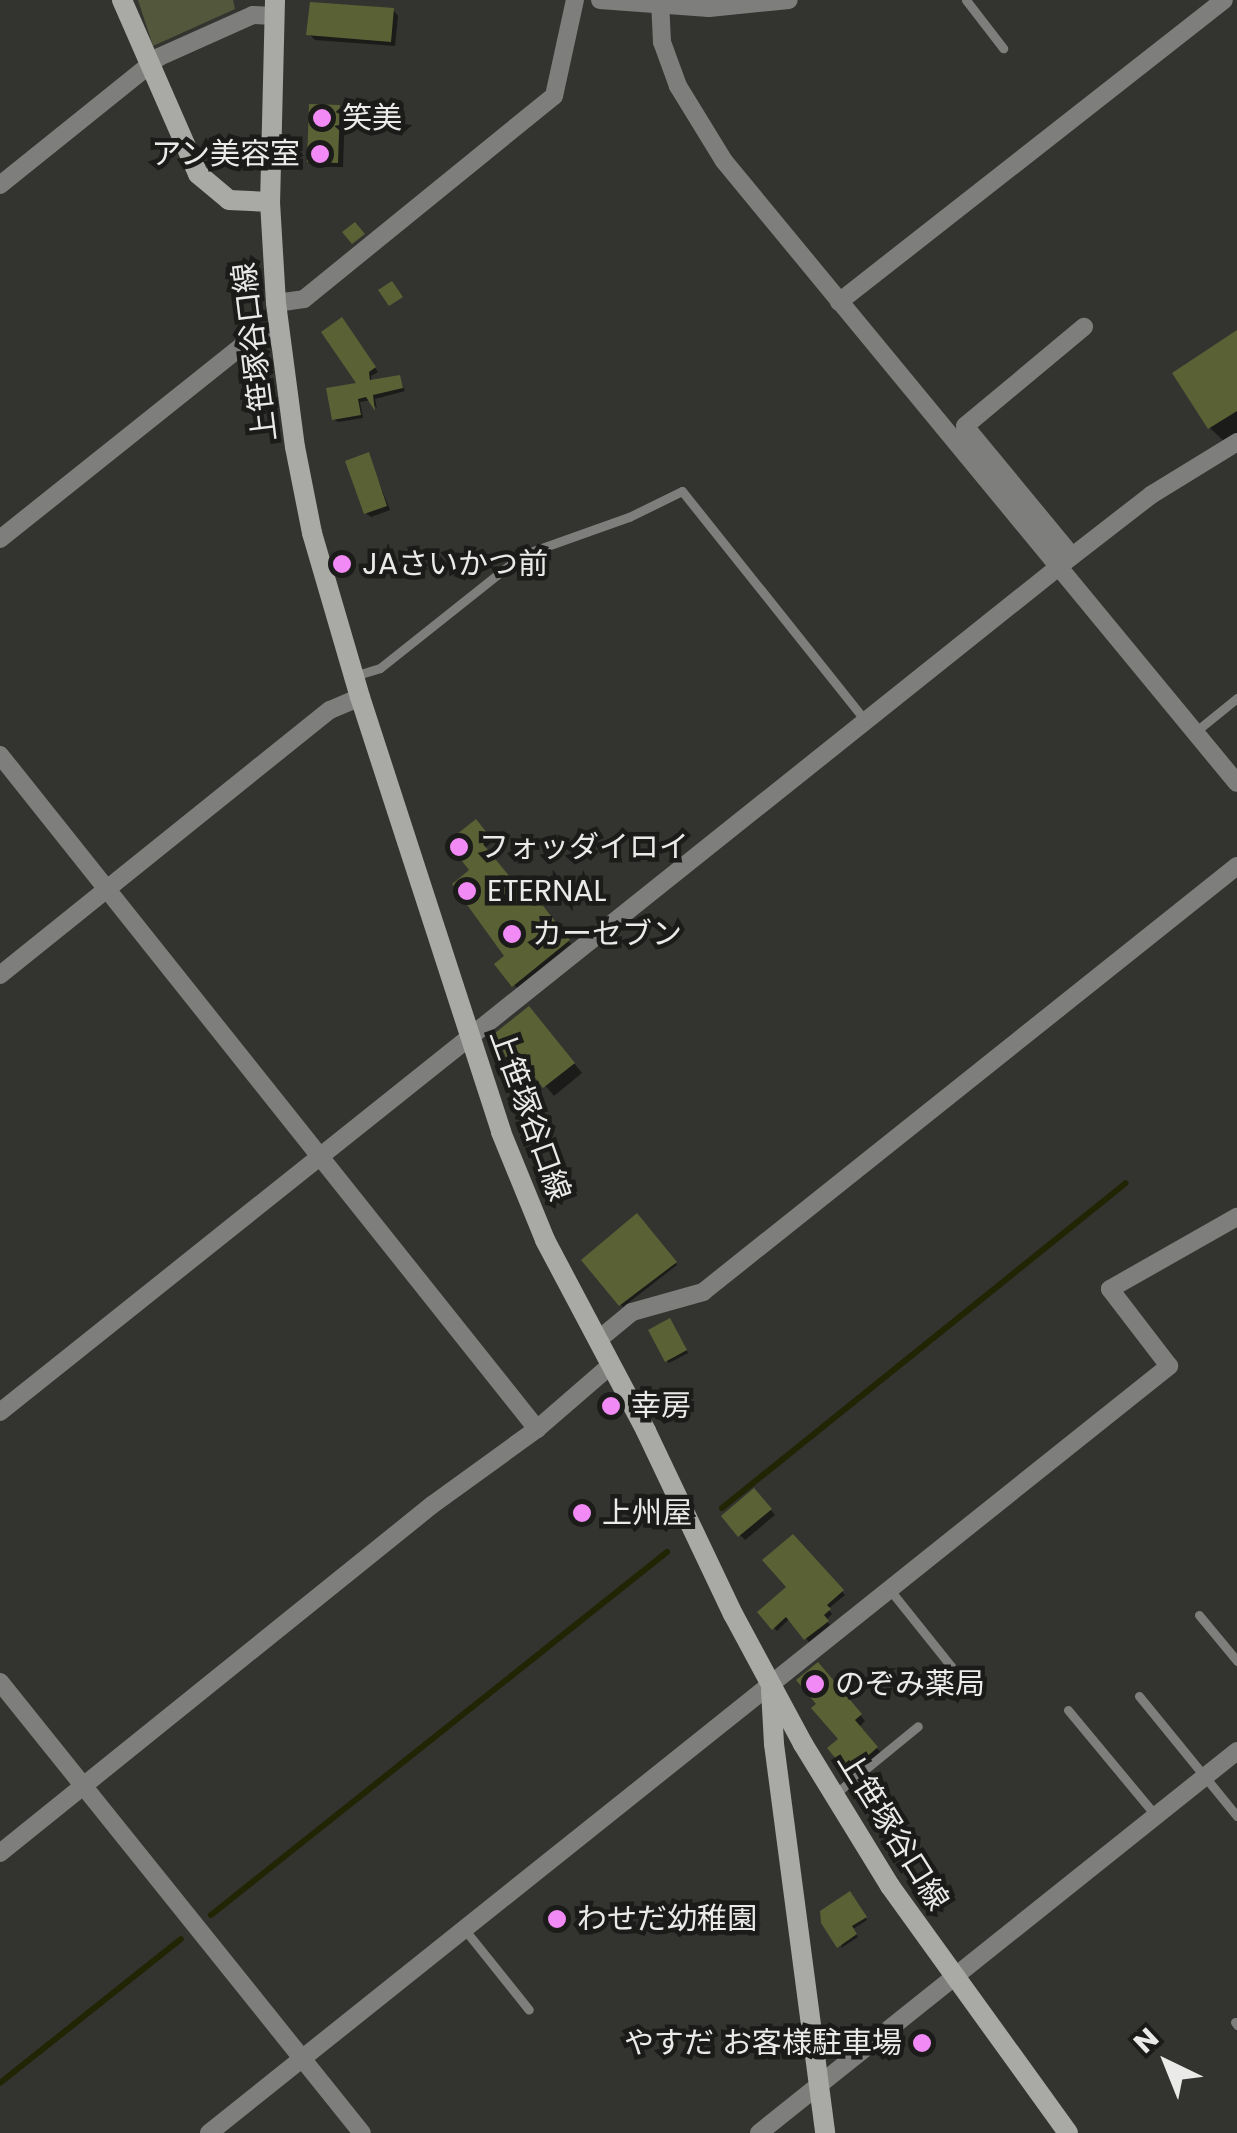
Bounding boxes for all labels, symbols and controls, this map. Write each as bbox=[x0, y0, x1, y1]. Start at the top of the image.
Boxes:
place label: 笑美 bbox=[342, 100, 402, 136]
marker: 笑美 bbox=[311, 107, 333, 129]
place label: アン美容室 bbox=[150, 136, 300, 172]
marker: アン美容室 bbox=[309, 143, 331, 165]
street label: 上笹塚谷口線 bbox=[226, 260, 284, 444]
place label: JAさいかつ前 bbox=[362, 546, 548, 582]
marker: JAさいかつ前 bbox=[331, 553, 353, 575]
place label: フォッダイロイ bbox=[479, 829, 689, 865]
marker: フォッダイロイ bbox=[448, 836, 470, 858]
place label: ETERNAL bbox=[487, 873, 607, 909]
marker: ETERNAL bbox=[456, 880, 478, 902]
place label: カーセブン bbox=[532, 916, 682, 952]
marker: カーセブン bbox=[501, 923, 523, 945]
street label: 上笹塚谷口線 bbox=[482, 1024, 578, 1206]
place label: 幸房 bbox=[631, 1388, 691, 1424]
marker: 幸房 bbox=[600, 1395, 622, 1417]
place label: 上州屋 bbox=[602, 1495, 692, 1531]
marker: 上州屋 bbox=[571, 1502, 593, 1524]
place label: のぞみ薬局 bbox=[835, 1666, 985, 1702]
marker: のぞみ薬局 bbox=[804, 1673, 826, 1695]
street label: 上笹塚谷口線 bbox=[830, 1745, 956, 1917]
place label: わせだ幼稚園 bbox=[577, 1901, 757, 1937]
marker: わせだ幼稚園 bbox=[546, 1908, 568, 1930]
north arrow bbox=[1117, 2013, 1217, 2113]
text: N bbox=[1125, 2019, 1167, 2062]
place label: やすだ お客様駐車場 bbox=[624, 2025, 902, 2061]
marker: やすだ お客様駐車場 bbox=[911, 2032, 933, 2054]

